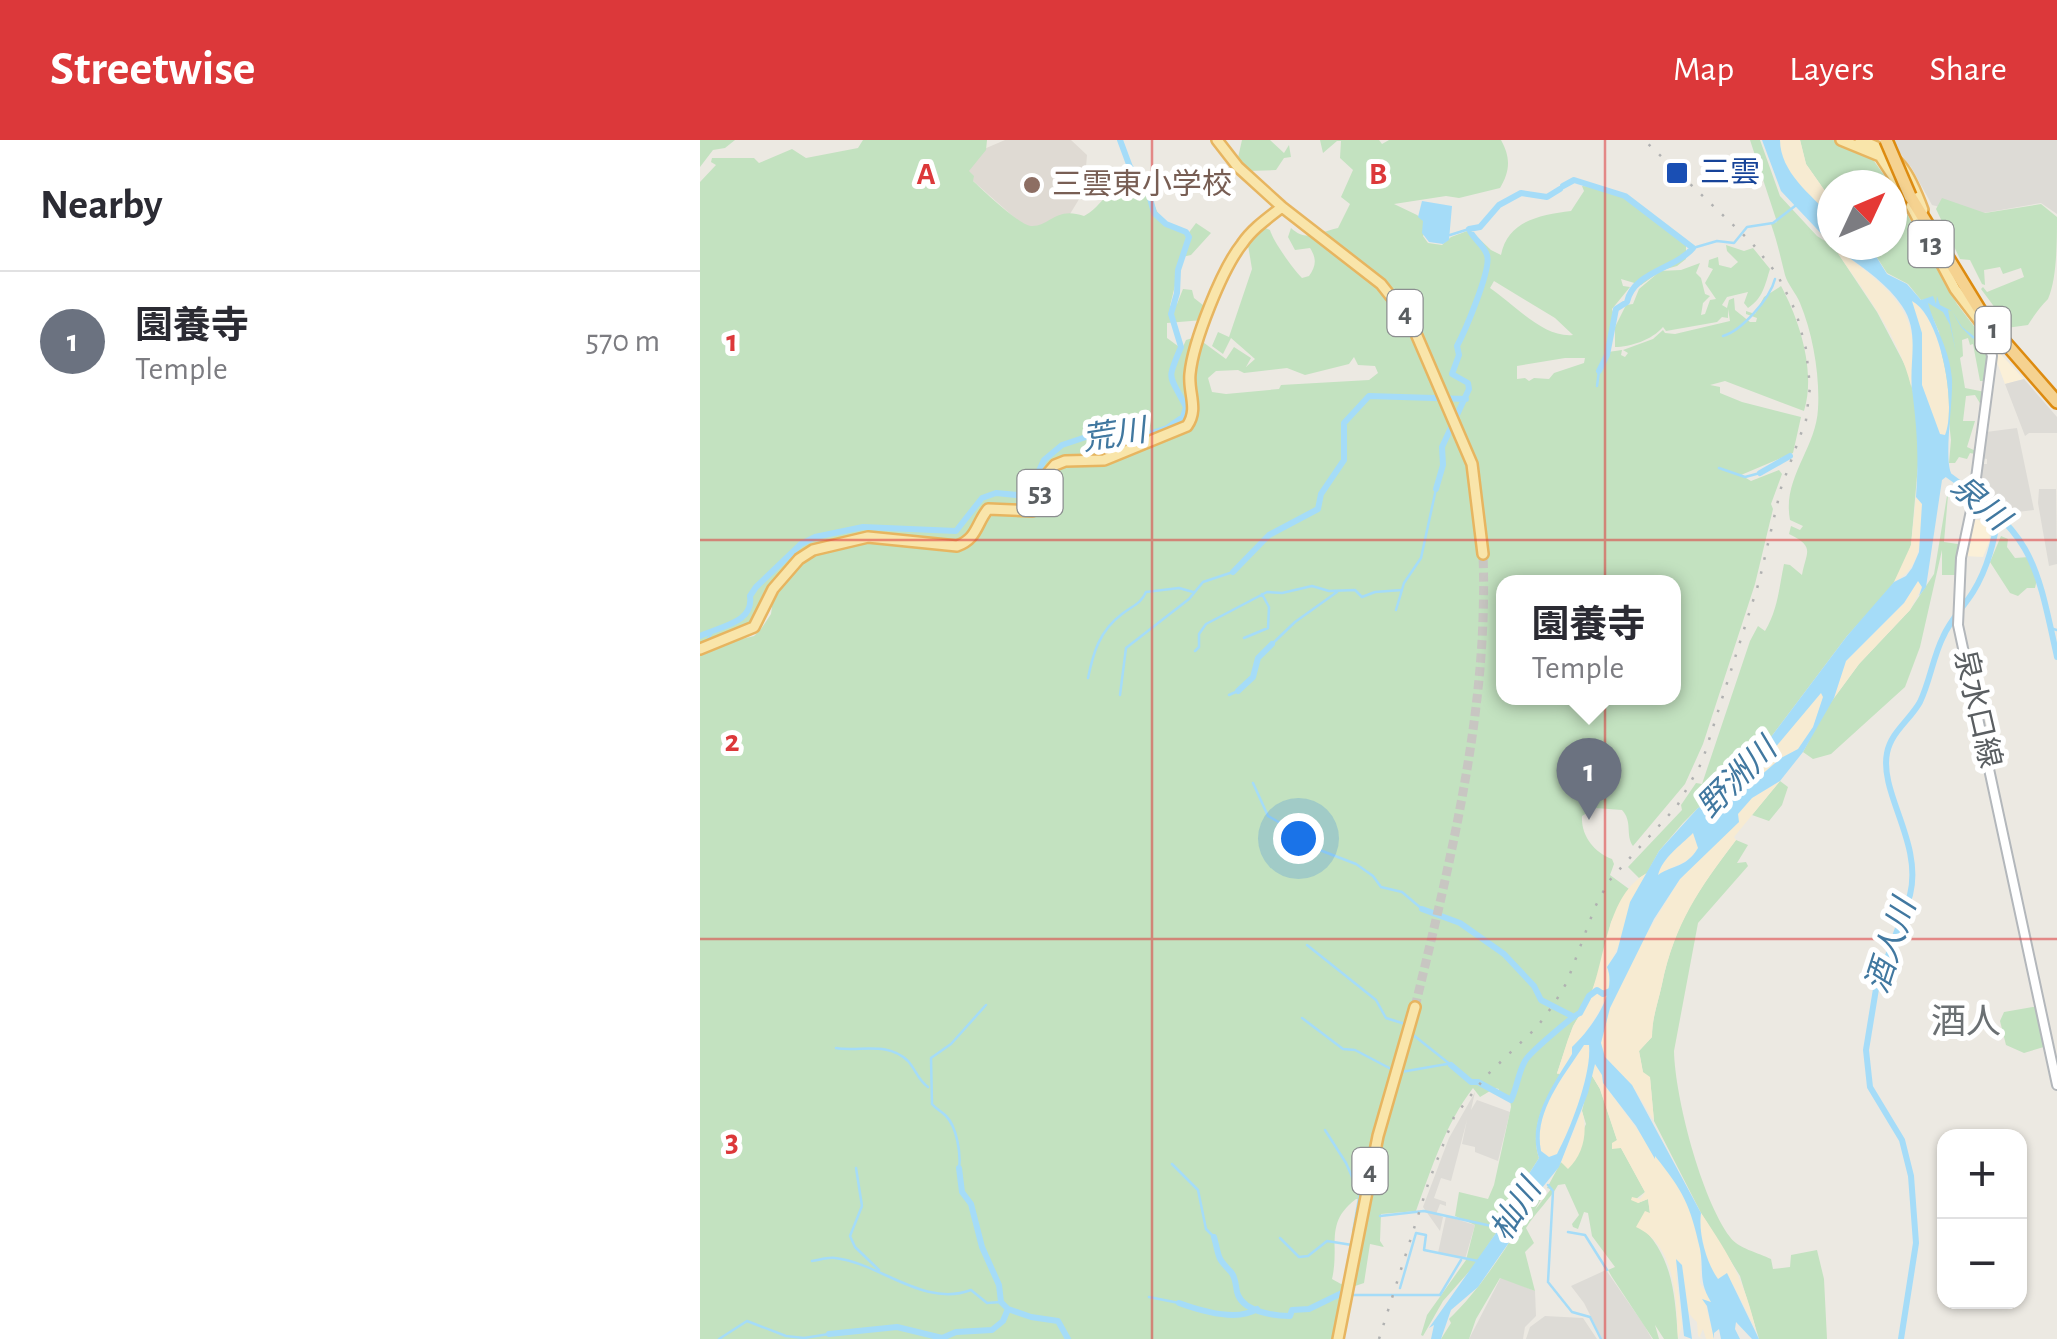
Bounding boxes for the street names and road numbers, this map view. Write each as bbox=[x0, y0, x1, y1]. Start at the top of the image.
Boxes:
road number: 13 bbox=[1908, 221, 1954, 267]
road number: 4 bbox=[1388, 290, 1422, 336]
road number: 1 bbox=[1976, 307, 2010, 353]
road number: 53 bbox=[1018, 470, 1062, 516]
street label: 泉水口線 bbox=[1949, 647, 2007, 771]
road number: 4 bbox=[1352, 1148, 1388, 1194]

